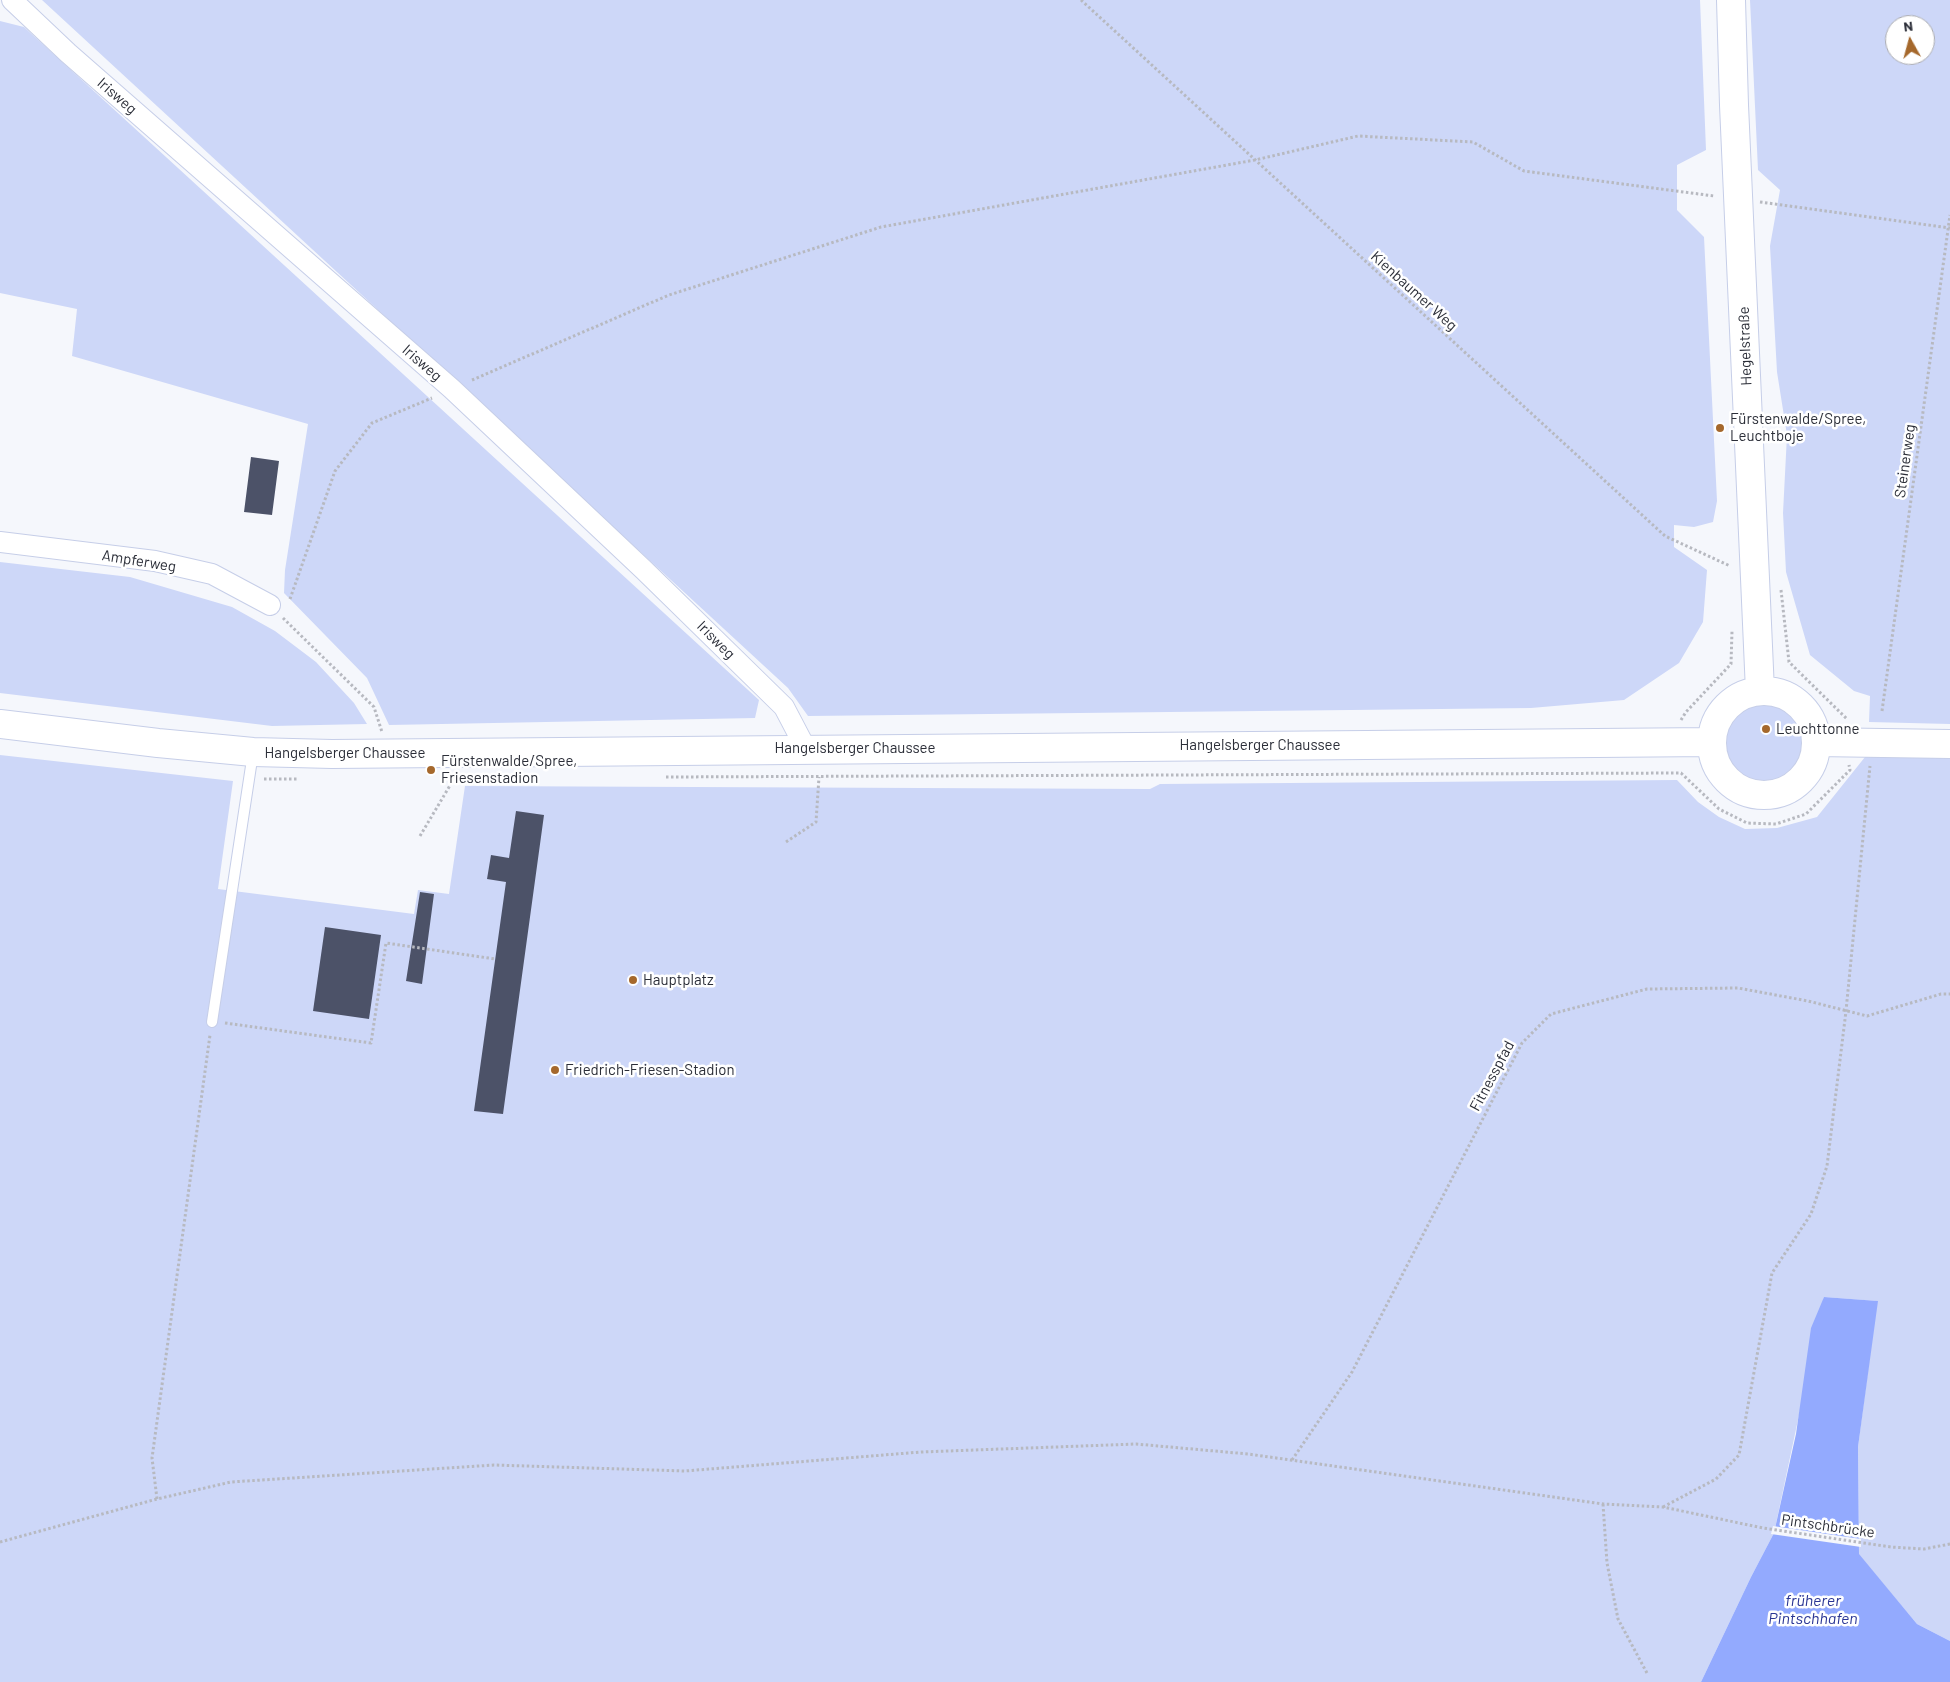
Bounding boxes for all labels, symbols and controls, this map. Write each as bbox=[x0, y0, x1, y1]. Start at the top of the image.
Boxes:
north arrow bbox=[1885, 15, 1935, 65]
text: N bbox=[1903, 17, 1914, 35]
street label: Irisweg bbox=[94, 74, 140, 118]
street label: Kienbaumer Weg bbox=[1367, 247, 1461, 335]
street label: Hegelstraße bbox=[1735, 306, 1755, 386]
street label: Irisweg bbox=[399, 341, 445, 385]
place label: Fürstenwalde/Spree, Leuchtboje bbox=[1730, 410, 1866, 445]
marker: Fürstenwalde/Spree, Leuchtboje bbox=[1714, 422, 1726, 434]
street label: Steinerweg bbox=[1891, 423, 1919, 499]
street label: Ampferweg bbox=[101, 546, 177, 576]
street label: Irisweg bbox=[693, 617, 739, 663]
place label: Leuchttonne bbox=[1776, 720, 1859, 738]
marker: Leuchttonne bbox=[1760, 723, 1772, 735]
street label: Hangelsberger Chaussee bbox=[1179, 736, 1341, 754]
street label: Hangelsberger Chaussee bbox=[774, 739, 936, 757]
street label: Hangelsberger Chaussee bbox=[264, 744, 426, 762]
place label: Fürstenwalde/Spree, Friesenstadion bbox=[441, 752, 577, 787]
marker: Fürstenwalde/Spree, Friesenstadion bbox=[425, 764, 437, 776]
place label: Hauptplatz bbox=[643, 971, 714, 989]
marker: Hauptplatz bbox=[627, 974, 639, 986]
street label: Fitnesspfad bbox=[1466, 1038, 1518, 1114]
place label: Friedrich-Friesen-Stadion bbox=[565, 1061, 735, 1079]
marker: Friedrich-Friesen-Stadion bbox=[549, 1064, 561, 1076]
street label: Pintschbrücke bbox=[1780, 1511, 1876, 1541]
water label: früherer Pintschhafen bbox=[1768, 1591, 1858, 1629]

